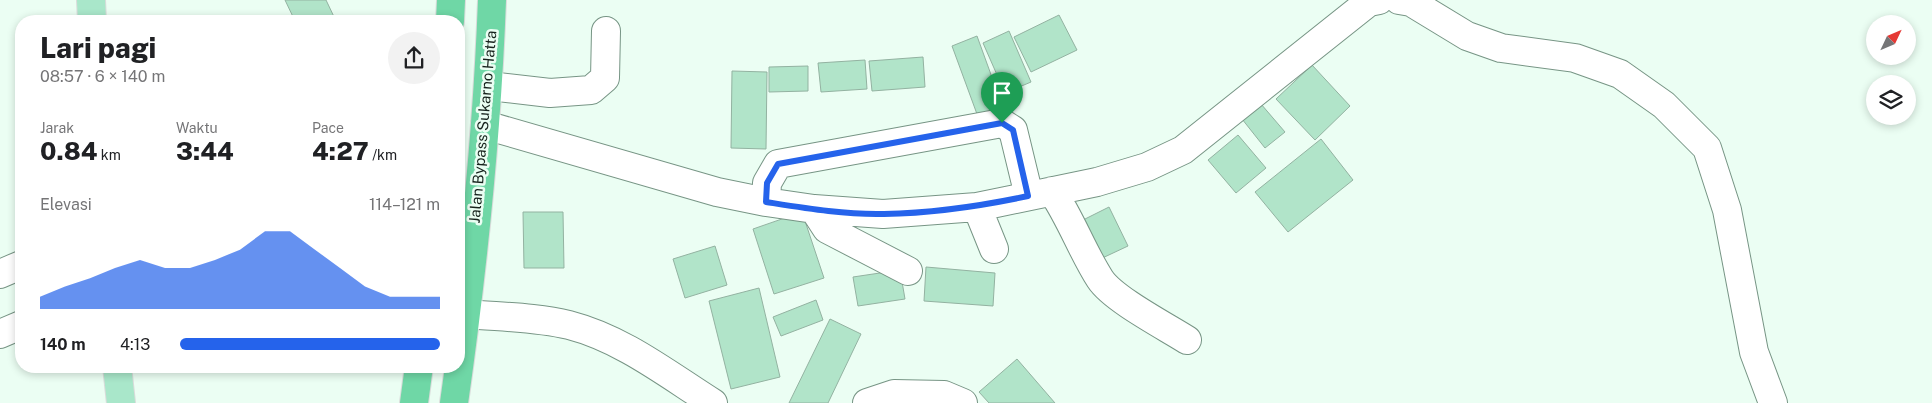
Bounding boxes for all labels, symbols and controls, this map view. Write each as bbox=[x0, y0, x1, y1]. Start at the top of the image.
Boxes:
north arrow bbox=[1866, 15, 1916, 65]
map controls bbox=[1866, 15, 1916, 125]
street label: Jalan Bypass Sukarno Hatta bbox=[466, 30, 499, 224]
text: Lari pagi bbox=[40, 31, 156, 64]
button: share bbox=[388, 32, 440, 84]
text: 08:57 · 6 × 140 m bbox=[40, 67, 165, 86]
pin bbox=[981, 72, 1023, 123]
button: layers bbox=[1866, 75, 1916, 125]
icon: arrive bbox=[988, 79, 1016, 107]
text: Jarak bbox=[40, 120, 74, 136]
text: Waktu bbox=[176, 120, 218, 136]
text: Pace bbox=[312, 120, 344, 136]
text: 0.84 bbox=[40, 136, 97, 166]
text: 3:44 bbox=[176, 136, 234, 166]
text: 4:27 bbox=[312, 136, 369, 166]
text: km bbox=[97, 147, 121, 163]
text: /km bbox=[369, 147, 397, 163]
text: Elevasi bbox=[40, 195, 92, 214]
text: 114–121 m bbox=[369, 195, 440, 214]
text: 140 m bbox=[40, 335, 86, 354]
text: 4:13 bbox=[120, 335, 150, 354]

